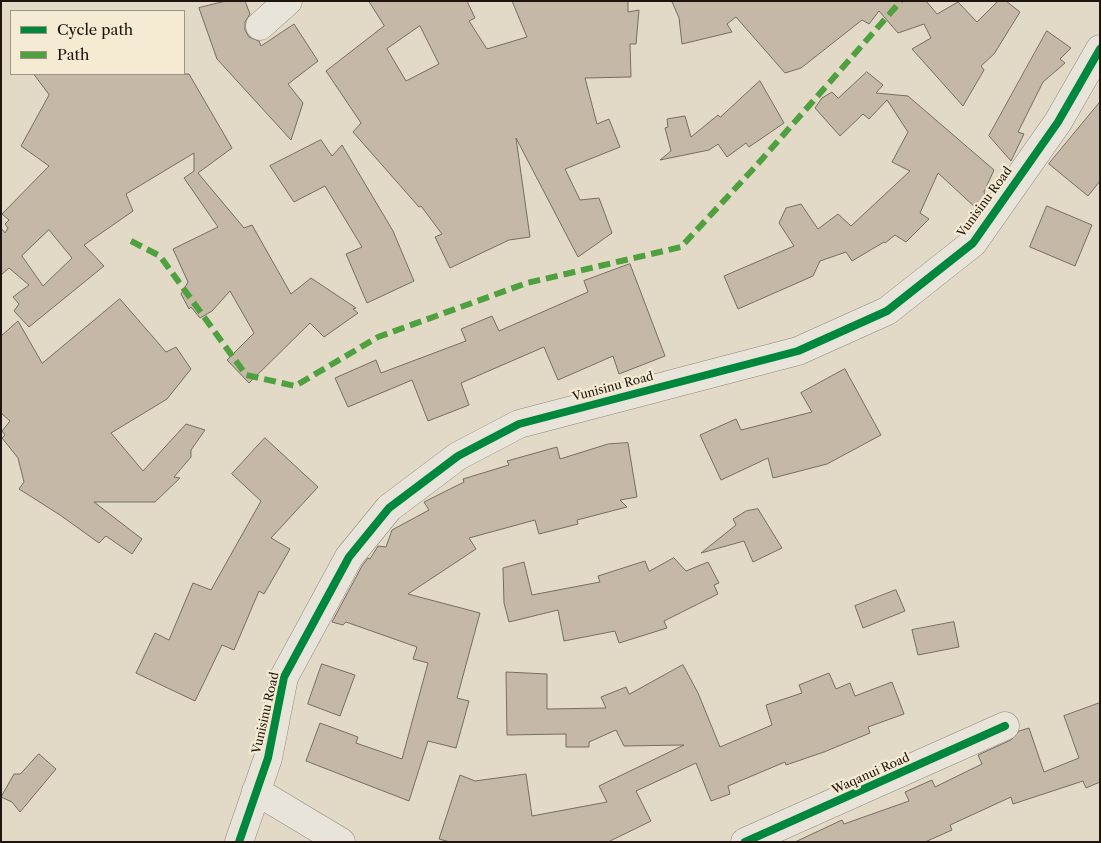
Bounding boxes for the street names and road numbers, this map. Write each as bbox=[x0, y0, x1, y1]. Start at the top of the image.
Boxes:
street label: Vunisinu Road bbox=[955, 164, 1015, 240]
street label: Vunisinu Road bbox=[571, 369, 655, 405]
street label: Vunisinu Road bbox=[250, 671, 282, 755]
street label: Waqanui Road bbox=[830, 750, 912, 798]

